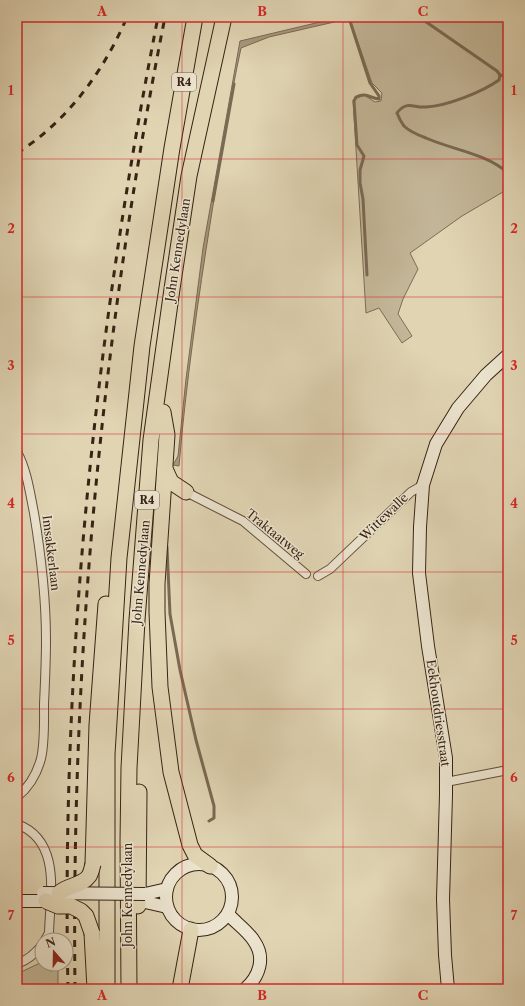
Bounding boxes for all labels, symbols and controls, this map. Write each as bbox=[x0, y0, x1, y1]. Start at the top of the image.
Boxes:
text: A bbox=[96, 3, 108, 19]
text: B bbox=[257, 3, 267, 19]
text: C bbox=[418, 3, 428, 19]
road number: R4 bbox=[172, 73, 196, 91]
text: 1 bbox=[8, 82, 14, 98]
text: 1 bbox=[511, 82, 517, 98]
street label: John Kennedylaan bbox=[162, 197, 193, 305]
text: 2 bbox=[7, 220, 15, 236]
text: 2 bbox=[510, 220, 518, 236]
text: 3 bbox=[7, 357, 15, 373]
text: 3 bbox=[510, 357, 518, 373]
street label: Wittewalle bbox=[356, 490, 411, 544]
road number: R4 bbox=[135, 491, 159, 509]
text: 4 bbox=[7, 495, 15, 511]
text: 4 bbox=[510, 495, 518, 511]
street label: Traktaatweg bbox=[243, 506, 308, 562]
street label: Imsakkerlaan bbox=[39, 514, 64, 592]
street label: John Kennedylaan bbox=[128, 519, 153, 627]
text: 5 bbox=[7, 632, 15, 648]
text: 5 bbox=[510, 632, 518, 648]
street label: Eekhoutdriesstraat bbox=[424, 659, 454, 768]
text: 6 bbox=[7, 769, 15, 785]
text: 6 bbox=[510, 769, 518, 785]
street label: John Kennedylaan bbox=[120, 842, 135, 949]
text: 7 bbox=[8, 907, 15, 923]
text: 7 bbox=[511, 907, 518, 923]
north arrow bbox=[34, 932, 74, 972]
text: N bbox=[44, 934, 58, 951]
text: A bbox=[96, 987, 108, 1003]
text: B bbox=[257, 987, 267, 1003]
text: C bbox=[418, 987, 428, 1003]

